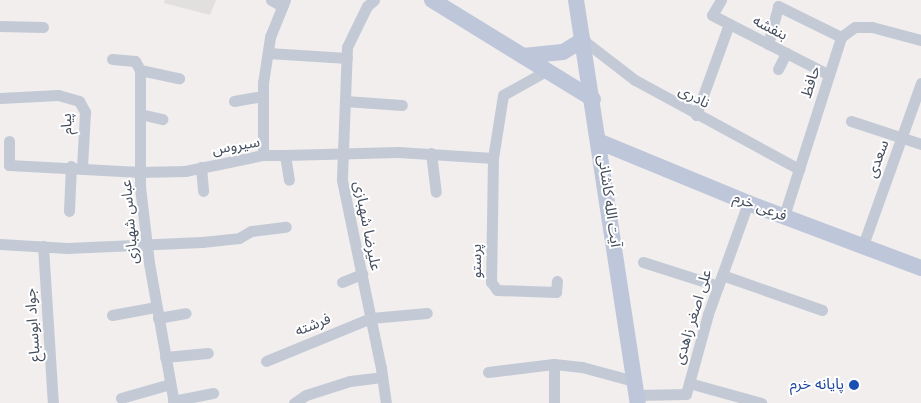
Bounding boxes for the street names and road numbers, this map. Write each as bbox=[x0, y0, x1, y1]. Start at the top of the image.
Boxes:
street label: بنفشه bbox=[750, 12, 790, 44]
street label: حافظ bbox=[797, 64, 825, 100]
street label: نادری bbox=[675, 81, 713, 113]
street label: پیام bbox=[57, 113, 77, 135]
street label: سیروس bbox=[211, 133, 261, 159]
street label: سعدی bbox=[863, 138, 893, 180]
street label: آیت الله کاشانی bbox=[594, 154, 624, 248]
street label: عباس شهبازی bbox=[117, 179, 143, 265]
street label: علیرضا شهبازی bbox=[350, 180, 384, 272]
street label: فرعی خرم bbox=[731, 189, 789, 225]
street label: پرستو bbox=[468, 244, 486, 278]
street label: علی اصغر زاهدی bbox=[670, 267, 716, 367]
street label: جواد ابوسباع bbox=[21, 287, 45, 363]
street label: فرشته bbox=[293, 310, 333, 340]

